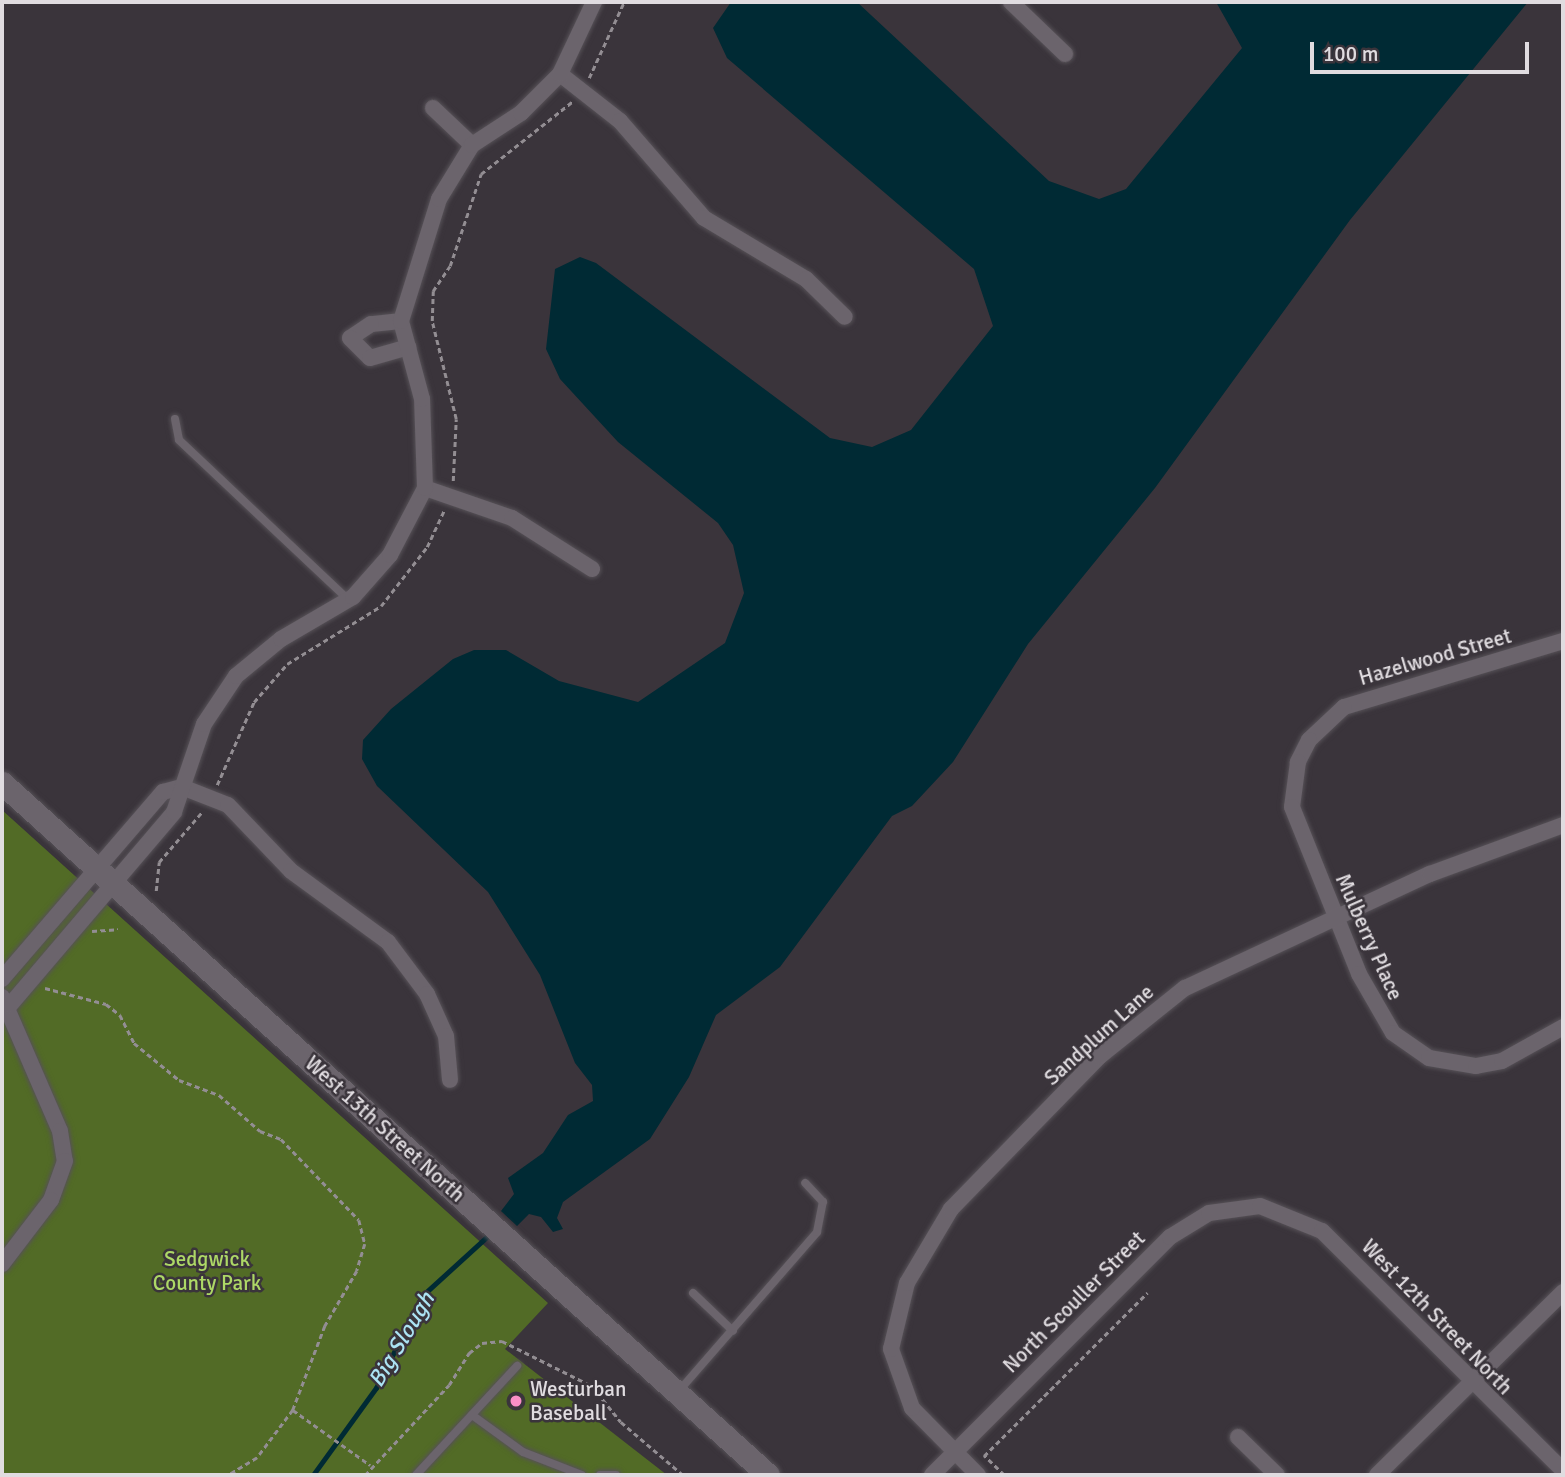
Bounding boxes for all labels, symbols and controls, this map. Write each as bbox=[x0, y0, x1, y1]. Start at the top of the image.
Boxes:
scale bar bbox=[1313, 28, 1532, 72]
text: 100 m bbox=[1323, 41, 1378, 67]
street label: Hazelwood Street bbox=[1356, 623, 1514, 691]
street label: Mulberry Place bbox=[1330, 870, 1408, 1004]
street label: Sandplum Lane bbox=[1039, 979, 1159, 1091]
street label: West 13th Street North bbox=[300, 1051, 470, 1207]
street label: North Scouller Street bbox=[998, 1226, 1150, 1378]
street label: West 12th Street North bbox=[1356, 1234, 1518, 1400]
park label: Sedgwick County Park bbox=[153, 1246, 261, 1296]
water label: Big Slough bbox=[363, 1288, 441, 1392]
place label: Westurban Baseball bbox=[530, 1376, 626, 1426]
marker: Westurban Baseball bbox=[508, 1393, 524, 1409]

